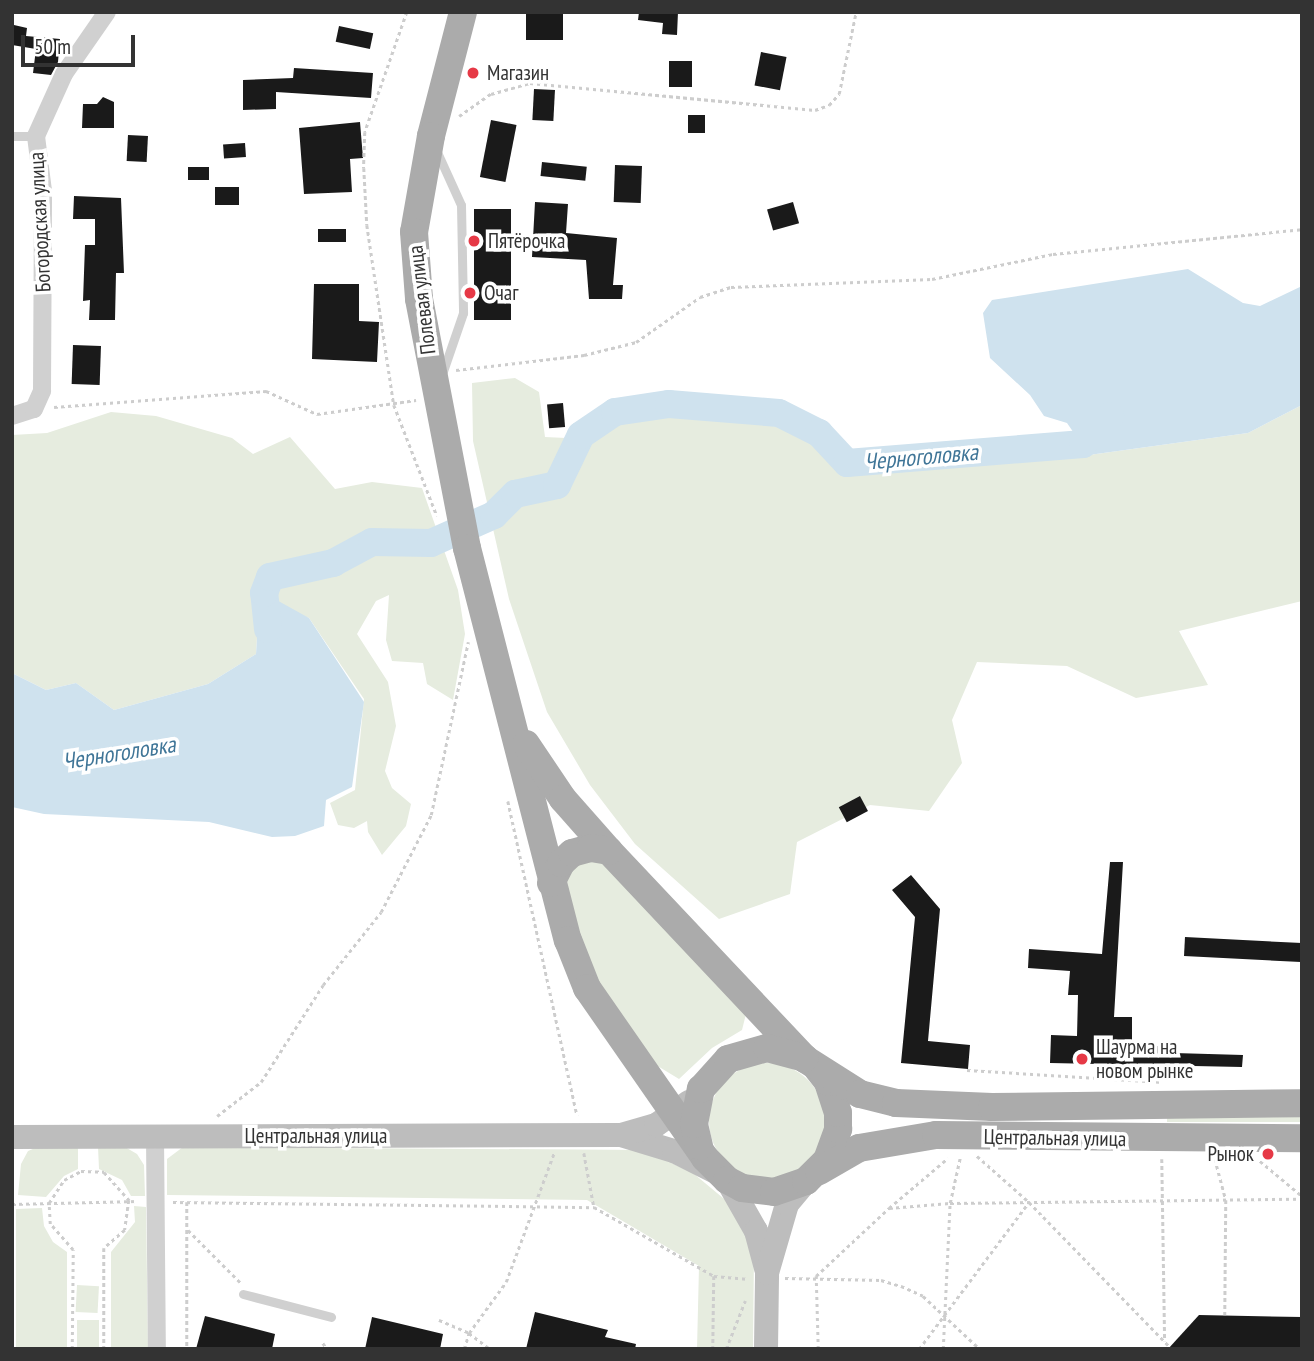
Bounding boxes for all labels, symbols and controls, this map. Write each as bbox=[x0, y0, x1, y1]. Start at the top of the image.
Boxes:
scale bar bbox=[24, 21, 138, 65]
text: 50 m bbox=[34, 33, 71, 60]
place label: Магазин bbox=[487, 60, 549, 86]
marker: Магазин bbox=[465, 65, 481, 81]
street label: Богородская улица bbox=[24, 151, 56, 293]
place label: Пятёрочка bbox=[488, 228, 565, 254]
marker: Пятёрочка bbox=[466, 233, 482, 249]
street label: Полевая улица bbox=[403, 244, 441, 356]
place label: Очаг bbox=[484, 280, 518, 306]
marker: Очаг bbox=[462, 285, 478, 301]
water label: Черноголовка bbox=[863, 438, 979, 476]
water label: Черноголовка bbox=[61, 730, 177, 776]
place label: Шаурма на новом рынке bbox=[1096, 1034, 1193, 1084]
marker: Шаурма на новом рынке bbox=[1074, 1051, 1090, 1067]
street label: Центральная улица bbox=[245, 1123, 387, 1149]
street label: Центральная улица bbox=[983, 1124, 1127, 1152]
place label: Рынок bbox=[1207, 1141, 1254, 1167]
marker: Рынок bbox=[1260, 1146, 1276, 1162]

